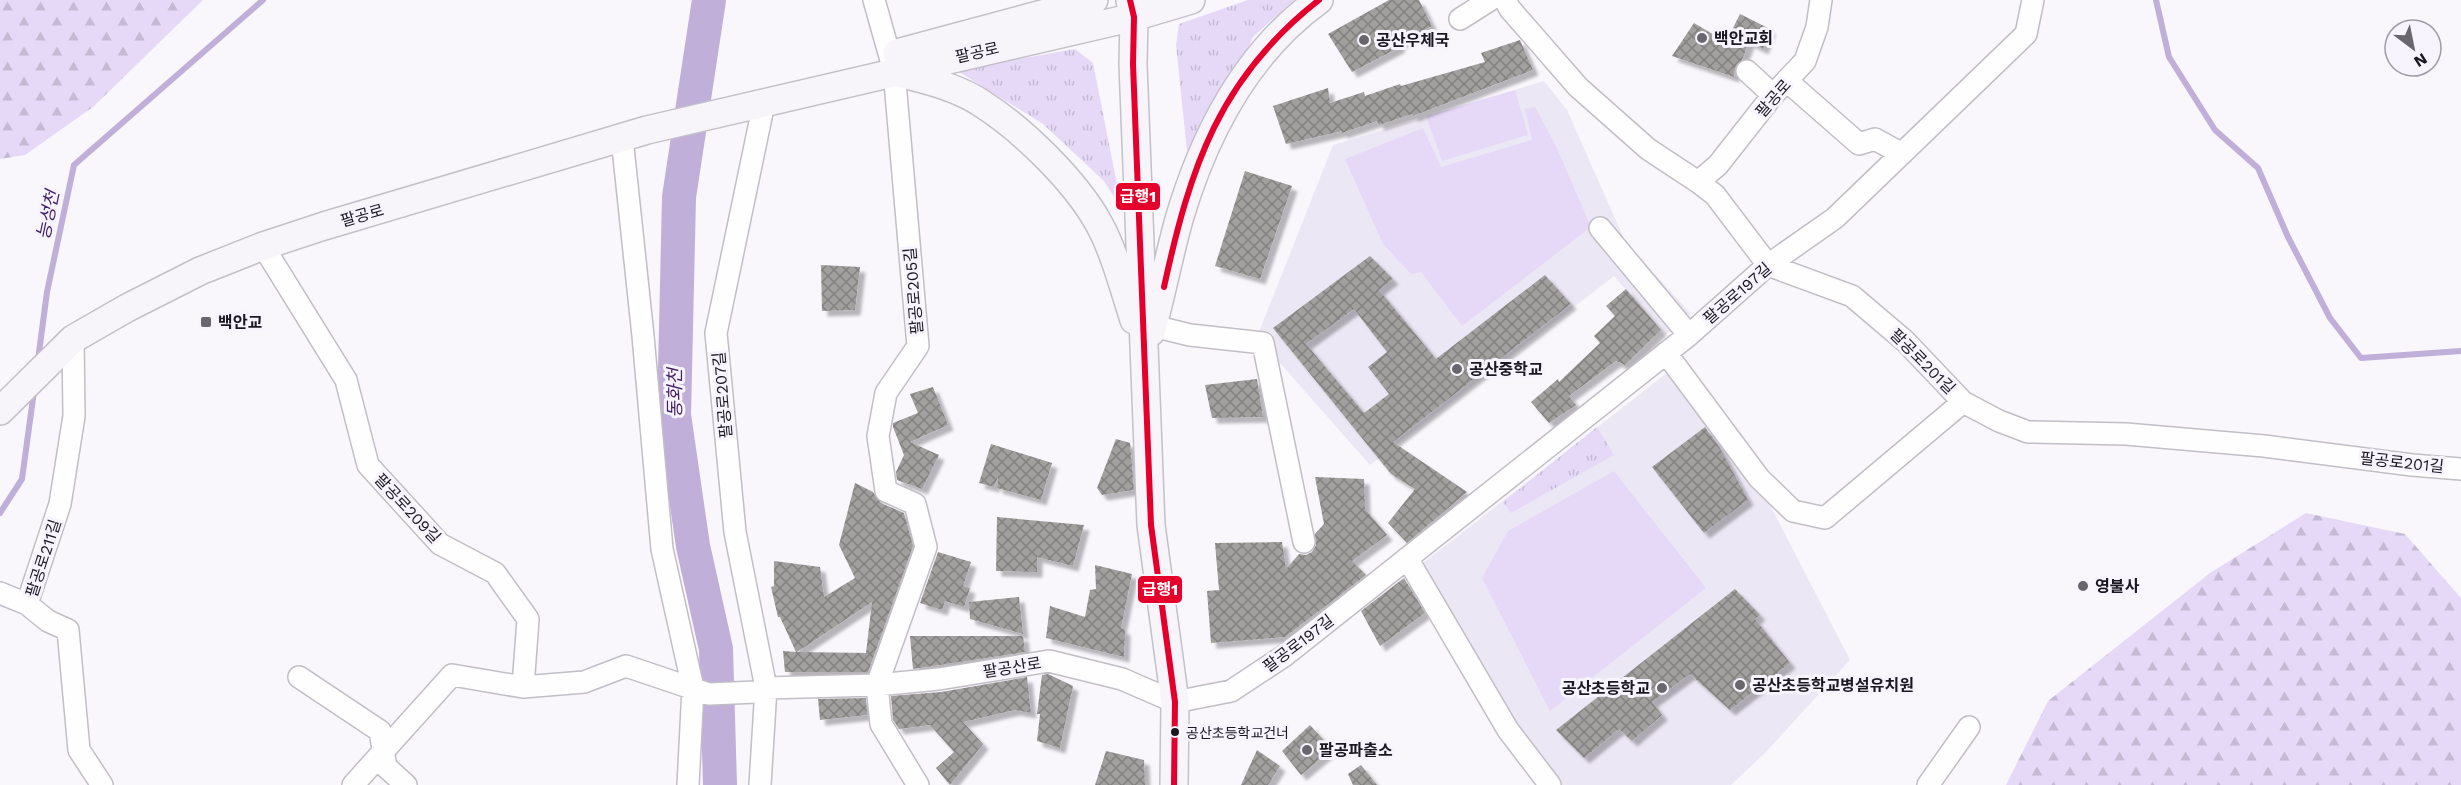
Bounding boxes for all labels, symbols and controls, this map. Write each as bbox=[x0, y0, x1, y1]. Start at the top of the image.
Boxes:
north arrow bbox=[2383, 18, 2443, 78]
place label: 백안교회 bbox=[1714, 29, 1773, 48]
place label: 공산우체국 bbox=[1376, 31, 1450, 50]
marker: 백안교회 bbox=[1695, 31, 1709, 45]
marker: 공산우체국 bbox=[1357, 33, 1371, 47]
street label: 팔공로 bbox=[953, 38, 1001, 67]
text: N bbox=[2411, 49, 2431, 71]
street label: 팔공로 bbox=[1752, 75, 1795, 121]
line badge: 급행1 bbox=[1115, 182, 1161, 211]
water label: 능성천 bbox=[32, 186, 63, 241]
text: 급행1 bbox=[1120, 187, 1156, 206]
street label: 팔공로 bbox=[338, 200, 386, 231]
street label: 팔공로205길 bbox=[900, 247, 927, 335]
street label: 팔공로197길 bbox=[1700, 259, 1775, 328]
place label: 백안교 bbox=[218, 313, 262, 332]
marker: 백안교 bbox=[199, 315, 213, 329]
street label: 팔공로201길 bbox=[1886, 325, 1959, 398]
street label: 팔공로207길 bbox=[709, 351, 736, 439]
place label: 공산중학교 bbox=[1469, 360, 1543, 379]
marker: 공산중학교 bbox=[1450, 362, 1464, 376]
water label: 동화천 bbox=[664, 366, 685, 418]
street label: 팔공로201길 bbox=[2359, 449, 2445, 476]
street label: 팔공로209길 bbox=[371, 470, 445, 547]
street label: 팔공로211길 bbox=[22, 517, 65, 599]
line badge: 급행1 bbox=[1137, 575, 1183, 604]
place label: 영불사 bbox=[2095, 577, 2139, 596]
marker: 영불사 bbox=[2076, 579, 2090, 593]
text: 급행1 bbox=[1142, 580, 1178, 599]
street label: 팔공로197길 bbox=[1259, 611, 1337, 676]
street label: 팔공산로 bbox=[982, 653, 1043, 681]
place label: 공산초등학교병설유치원 bbox=[1752, 676, 1914, 695]
marker: 공산초등학교병설유치원 bbox=[1733, 678, 1747, 692]
place label: 공산초등학교 bbox=[1562, 679, 1650, 698]
marker: 공산초등학교 bbox=[1655, 681, 1669, 695]
place label: 공산초등학교건너 bbox=[1186, 725, 1289, 741]
marker: 공산초등학교건너 bbox=[1169, 726, 1181, 738]
place label: 팔공파출소 bbox=[1319, 741, 1393, 760]
marker: 팔공파출소 bbox=[1300, 743, 1314, 757]

